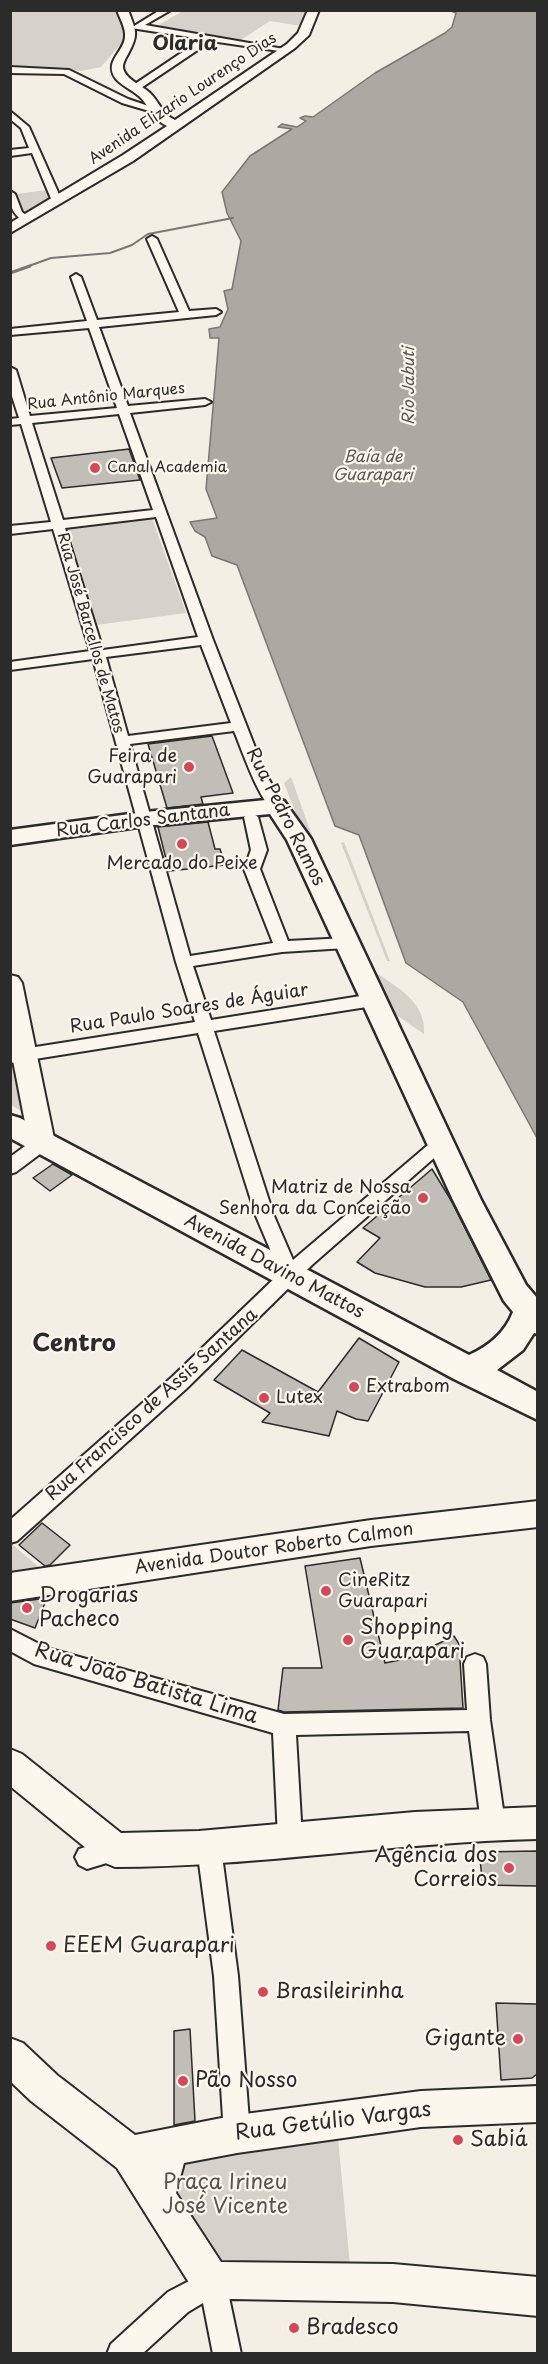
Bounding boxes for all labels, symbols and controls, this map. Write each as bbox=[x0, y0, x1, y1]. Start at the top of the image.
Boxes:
street label: Avenida Elizario Lourenço Dias bbox=[86, 29, 280, 169]
district label: Olaria bbox=[152, 32, 218, 56]
water label: Rio Jabuti bbox=[400, 347, 420, 425]
street label: Rua Antônio Marques bbox=[26, 380, 186, 414]
water label: Baía de Guarapari bbox=[333, 448, 413, 486]
place label: Canal Academia bbox=[107, 459, 227, 477]
marker: Canal Academia bbox=[88, 461, 102, 475]
street label: Rua José Barcellos de Matos bbox=[53, 531, 127, 735]
street label: Rua Pedro Ramos bbox=[241, 744, 329, 890]
place label: Feira de Guarapari bbox=[87, 746, 177, 789]
marker: Feira de Guarapari bbox=[182, 760, 196, 774]
street label: Rua Carlos Santana bbox=[55, 800, 231, 842]
marker: Mercado do Peixe bbox=[175, 837, 189, 851]
place label: Mercado do Peixe bbox=[106, 853, 258, 875]
street label: Rua Paulo Soares de Águiar bbox=[68, 979, 310, 1039]
place label: Matriz de Nossa Senhora da Conceição bbox=[219, 1177, 411, 1220]
marker: Matriz de Nossa Senhora da Conceição bbox=[416, 1191, 430, 1205]
street label: Avenida Davino Mattos bbox=[180, 1210, 368, 1324]
street label: Rua Francisco de Assis Santana bbox=[42, 1304, 262, 1506]
district label: Centro bbox=[32, 1330, 116, 1358]
place label: Extrabom bbox=[366, 1376, 450, 1398]
marker: Extrabom bbox=[347, 1380, 361, 1394]
place label: Lutex bbox=[276, 1387, 323, 1409]
marker: Lutex bbox=[257, 1391, 271, 1405]
street label: Avenida Doutor Roberto Calmon bbox=[133, 1519, 415, 1579]
place label: CineRitz Guarapari bbox=[338, 1570, 428, 1612]
place label: Drogarias Pacheco bbox=[39, 1583, 138, 1633]
marker: CineRitz Guarapari bbox=[319, 1584, 333, 1598]
marker: Drogarias Pacheco bbox=[20, 1601, 34, 1615]
place label: Shopping Guarapari bbox=[360, 1615, 465, 1665]
marker: Shopping Guarapari bbox=[341, 1633, 355, 1647]
street label: Rua João Batista Lima bbox=[31, 1638, 261, 1730]
place label: Agência dos Correios bbox=[375, 1843, 497, 1893]
marker: Agência dos Correios bbox=[502, 1861, 516, 1875]
place label: EEEM Guarapari bbox=[63, 1933, 235, 1959]
marker: EEEM Guarapari bbox=[44, 1939, 58, 1953]
place label: Brasileirinha bbox=[275, 1979, 403, 2005]
marker: Brasileirinha bbox=[256, 1985, 270, 1999]
place label: Gigante bbox=[424, 2026, 506, 2052]
marker: Gigante bbox=[511, 2032, 525, 2046]
place label: Pão Nosso bbox=[195, 2068, 297, 2094]
marker: Pão Nosso bbox=[176, 2074, 190, 2088]
street label: Rua Getúlio Vargas bbox=[233, 2097, 433, 2147]
place label: Sabiá bbox=[470, 2127, 528, 2153]
marker: Sabiá bbox=[451, 2133, 465, 2147]
park label: Praça Irineu José Vicente bbox=[162, 2170, 288, 2220]
place label: Bradesco bbox=[306, 2315, 399, 2341]
marker: Bradesco bbox=[287, 2321, 301, 2335]

